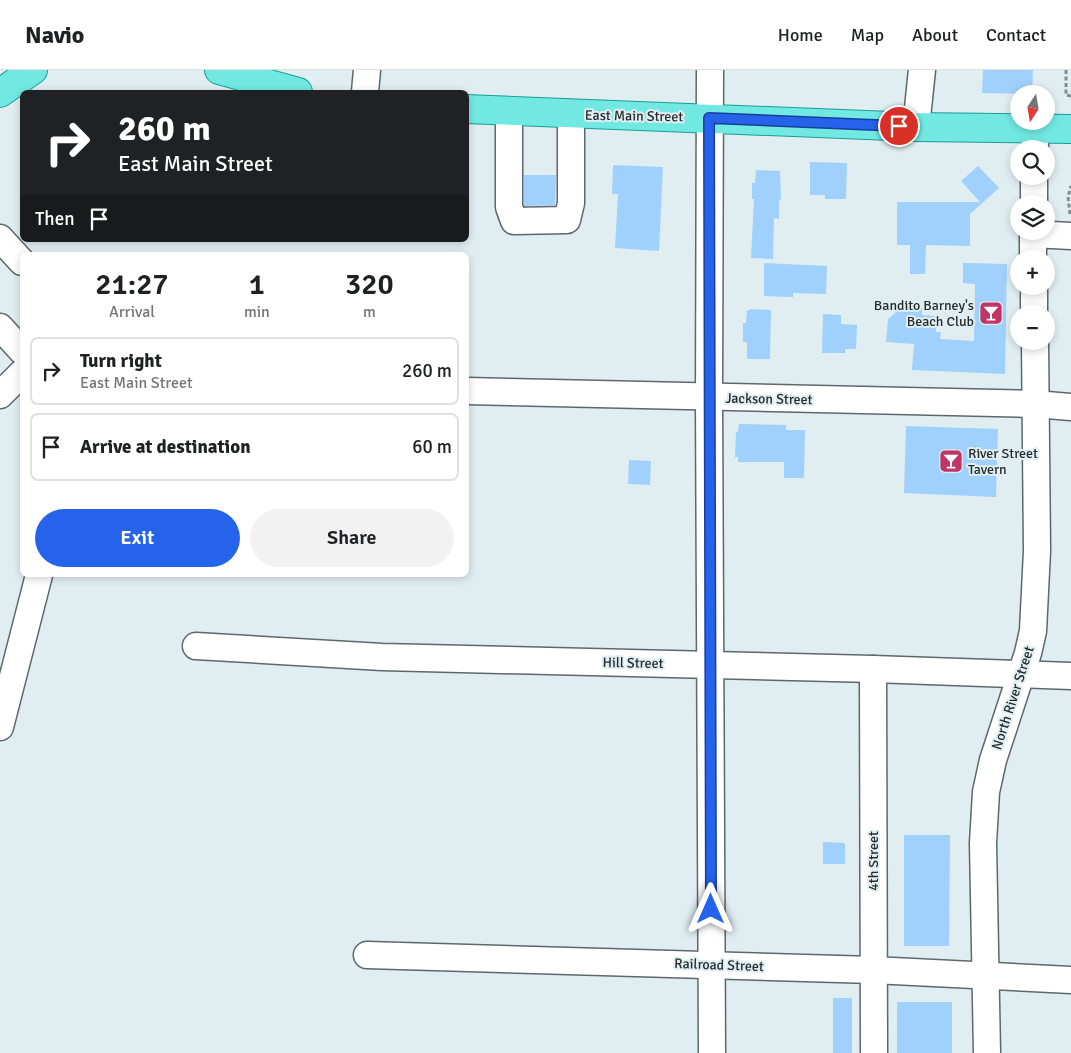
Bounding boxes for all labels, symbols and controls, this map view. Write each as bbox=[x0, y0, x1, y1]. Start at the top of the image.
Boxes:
text: Navio bbox=[25, 20, 84, 50]
text: Home bbox=[778, 24, 823, 46]
text: Map bbox=[851, 24, 884, 46]
text: About bbox=[912, 24, 958, 46]
text: Contact bbox=[986, 24, 1046, 46]
north arrow bbox=[1010, 85, 1055, 130]
map controls bbox=[1010, 85, 1055, 350]
pin bbox=[878, 105, 920, 147]
text: 260 m bbox=[118, 107, 211, 150]
street label: East Main Street bbox=[585, 107, 683, 125]
icon: right bbox=[35, 110, 100, 175]
icon: arrive bbox=[885, 112, 913, 140]
button: search bbox=[1010, 140, 1055, 185]
text: East Main Street bbox=[118, 150, 273, 177]
button: layers bbox=[1010, 195, 1055, 240]
icon: arrive bbox=[85, 205, 113, 233]
text: Then bbox=[35, 207, 75, 231]
button: + bbox=[1010, 250, 1055, 295]
text: 21:27 bbox=[95, 266, 169, 303]
text: 1 bbox=[249, 266, 265, 303]
text: 320 bbox=[345, 266, 394, 303]
place label: Bandito Barney's Beach Club bbox=[874, 297, 974, 330]
bar icon: Bandito Barney's Beach Club bbox=[978, 300, 1004, 326]
text: Arrival bbox=[109, 302, 155, 322]
text: min bbox=[244, 302, 270, 322]
text: m bbox=[363, 302, 376, 322]
button: − bbox=[1010, 305, 1055, 350]
text: Turn right bbox=[80, 349, 162, 373]
icon: right bbox=[37, 357, 65, 385]
text: 260 m bbox=[402, 359, 452, 383]
text: East Main Street bbox=[80, 373, 193, 393]
street label: Jackson Street bbox=[725, 390, 813, 408]
icon: arrive bbox=[37, 433, 65, 461]
text: Arrive at destination bbox=[80, 435, 251, 459]
text: 60 m bbox=[412, 435, 452, 459]
place label: River Street Tavern bbox=[968, 445, 1038, 478]
bar icon: River Street Tavern bbox=[938, 448, 964, 474]
button: Exit bbox=[35, 509, 240, 567]
button: Share bbox=[250, 509, 454, 567]
street label: North River Street bbox=[988, 644, 1038, 752]
street label: Hill Street bbox=[602, 654, 664, 672]
street label: 4th Street bbox=[865, 831, 882, 891]
position arrow bbox=[684, 882, 736, 934]
street label: Railroad Street bbox=[674, 955, 764, 975]

